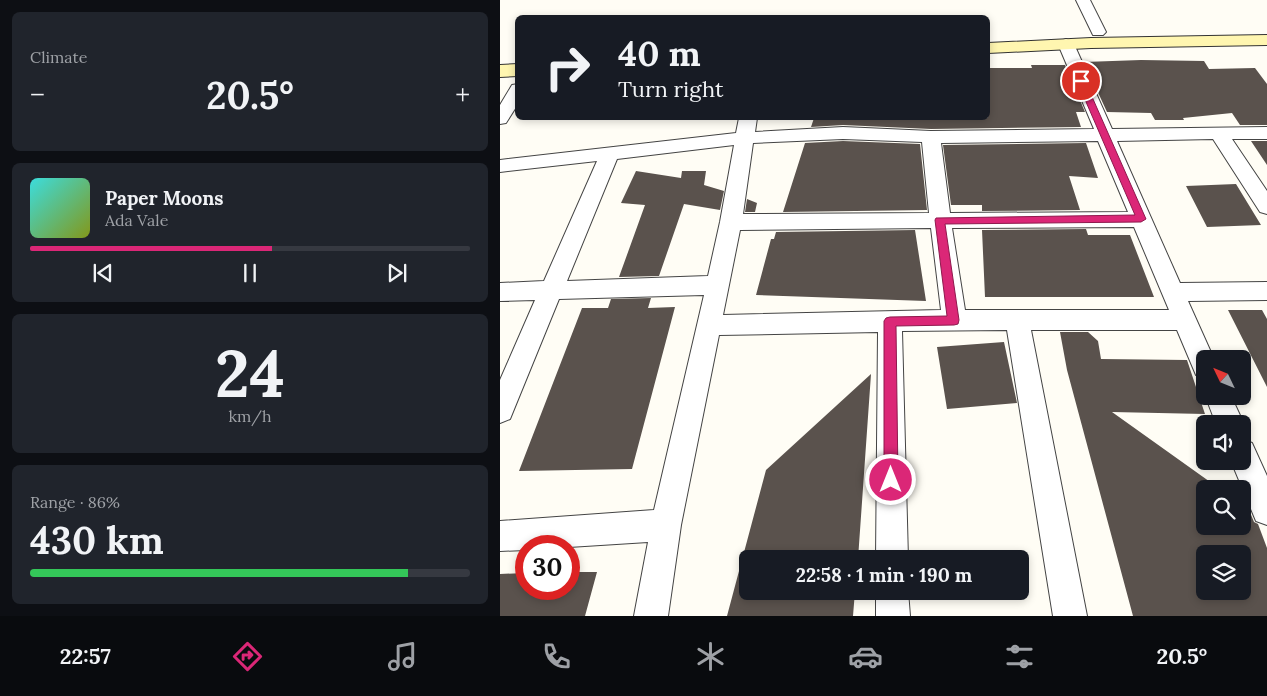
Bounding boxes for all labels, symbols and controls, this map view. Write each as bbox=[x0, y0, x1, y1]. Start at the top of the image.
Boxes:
text: 40 m bbox=[618, 31, 701, 76]
icon: right bbox=[535, 35, 600, 100]
text: Climate bbox=[30, 47, 87, 67]
pin bbox=[1060, 60, 1102, 102]
icon: arrive bbox=[1067, 67, 1095, 95]
text: 20.5° bbox=[206, 71, 294, 119]
text: Turn right bbox=[618, 75, 723, 103]
text: − bbox=[30, 77, 45, 113]
text: + bbox=[455, 77, 470, 113]
text: Paper Moons bbox=[105, 186, 224, 210]
text: Ada Vale bbox=[105, 210, 168, 230]
icon: previous bbox=[89, 259, 117, 287]
icon: pause bbox=[236, 259, 264, 287]
icon: next bbox=[383, 259, 411, 287]
text: 24 bbox=[215, 332, 285, 415]
north arrow bbox=[1196, 350, 1251, 405]
map controls bbox=[1196, 350, 1251, 600]
text: km/h bbox=[228, 406, 272, 426]
button: sound bbox=[1196, 415, 1251, 470]
position arrow bbox=[864, 453, 916, 505]
button: search bbox=[1196, 480, 1251, 535]
text: Range · 86% bbox=[30, 492, 120, 512]
text: 430 km bbox=[30, 516, 164, 564]
speed limit sign: 30 bbox=[515, 535, 580, 600]
button: layers bbox=[1196, 545, 1251, 600]
text: 22:58 · 1 min · 190 m bbox=[796, 563, 972, 587]
icon: directions bbox=[230, 639, 265, 674]
icon: music bbox=[385, 639, 420, 674]
icon: phone bbox=[539, 639, 574, 674]
icon: climate bbox=[693, 639, 728, 674]
icon: car bbox=[848, 639, 883, 674]
icon: filters bbox=[1002, 639, 1037, 674]
text: 22:57 bbox=[60, 642, 111, 670]
text: 20.5° bbox=[1156, 642, 1207, 670]

